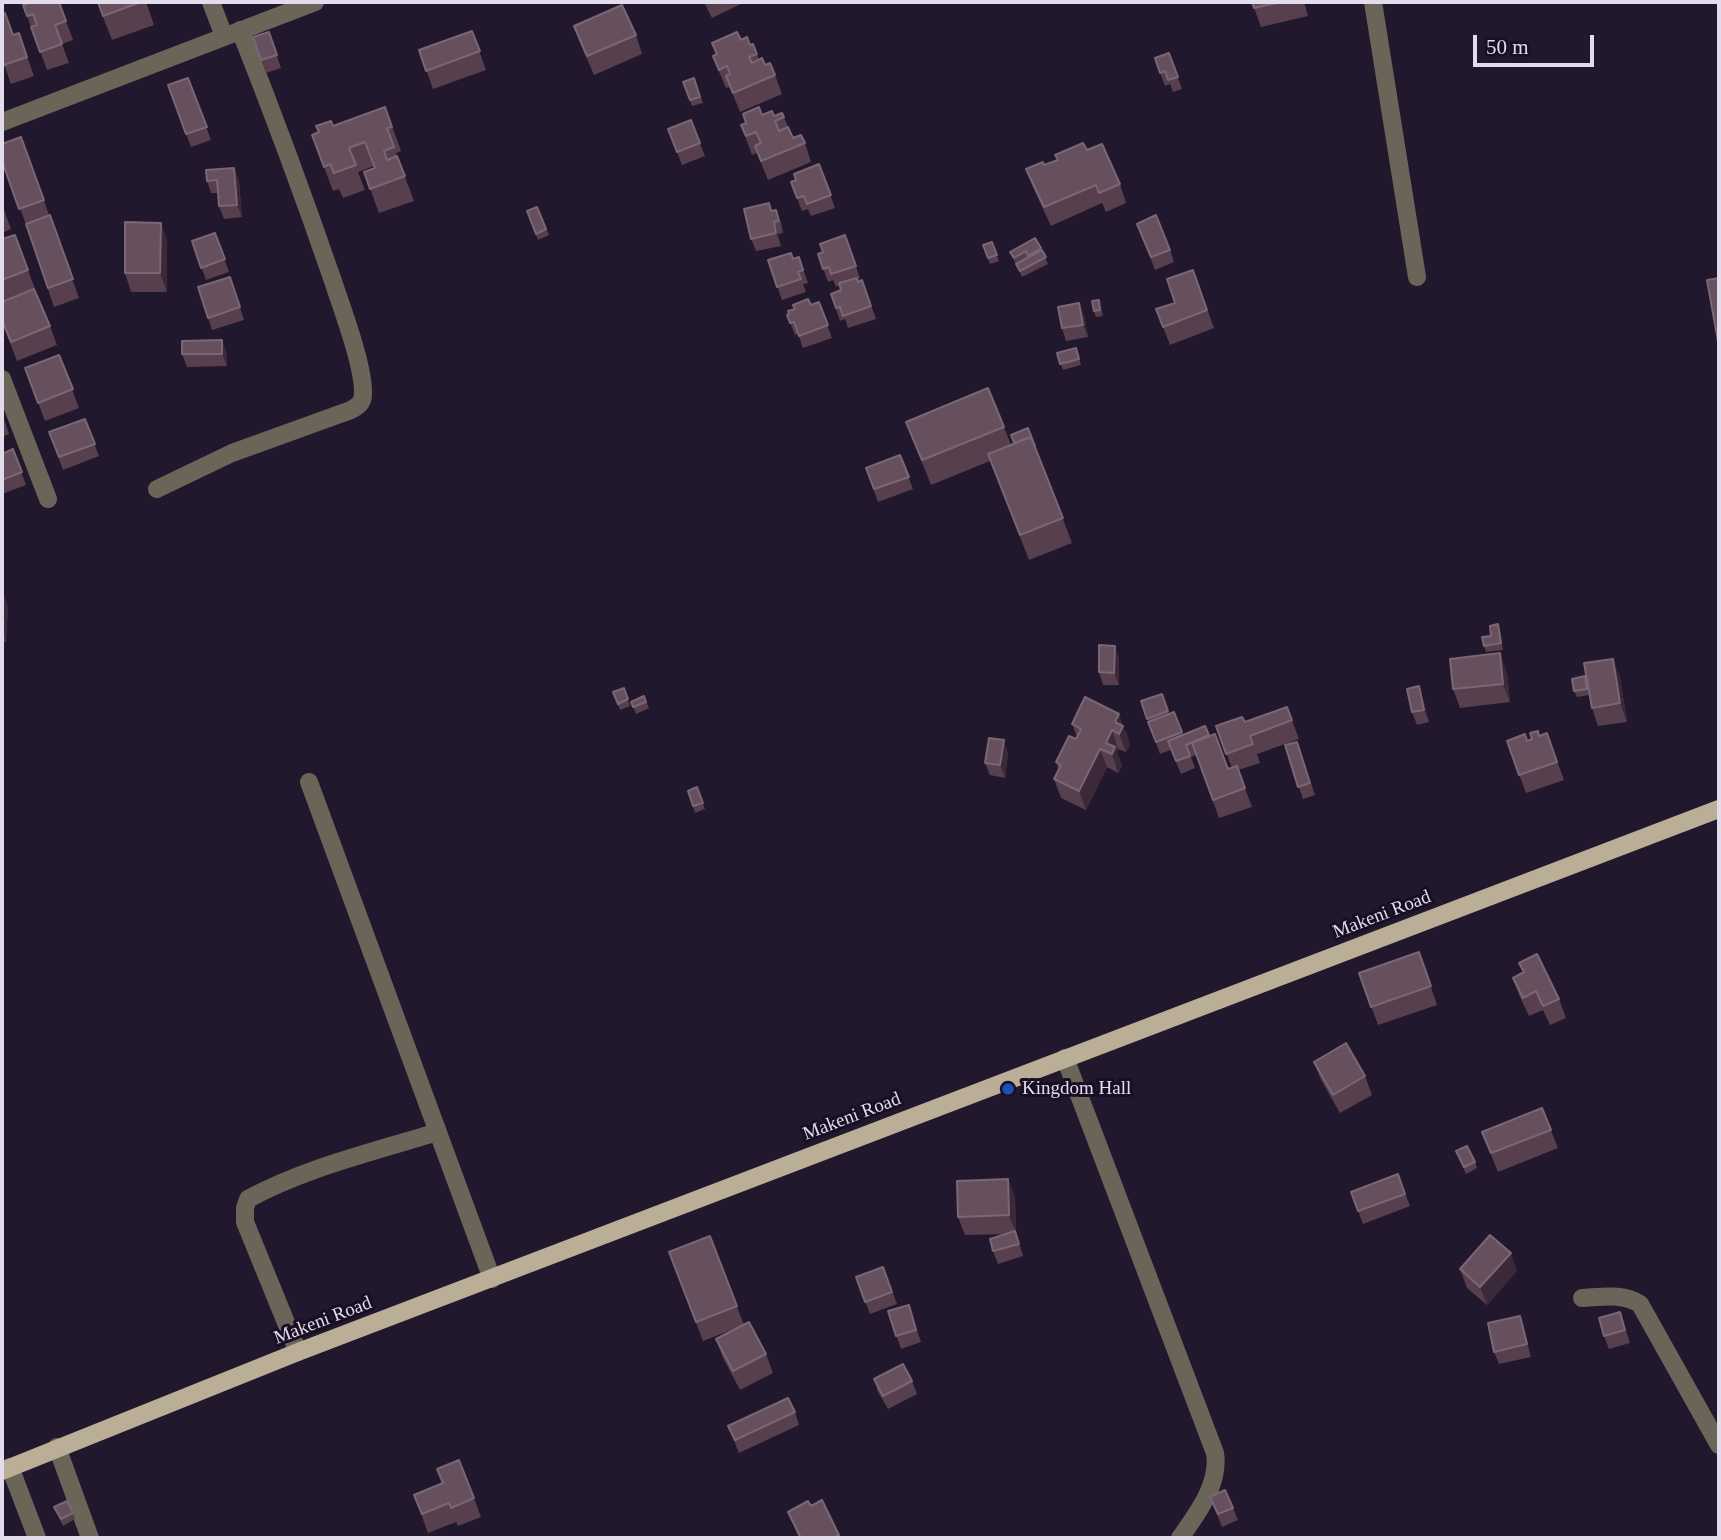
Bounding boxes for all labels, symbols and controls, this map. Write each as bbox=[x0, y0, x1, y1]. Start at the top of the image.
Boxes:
scale bar bbox=[1476, 21, 1597, 65]
text: 50 m bbox=[1486, 35, 1529, 59]
street label: Makeni Road bbox=[1330, 886, 1434, 944]
place label: Kingdom Hall bbox=[1022, 1078, 1131, 1100]
marker: Kingdom Hall bbox=[1000, 1081, 1016, 1097]
street label: Makeni Road bbox=[800, 1088, 904, 1146]
street label: Makeni Road bbox=[271, 1292, 375, 1350]

